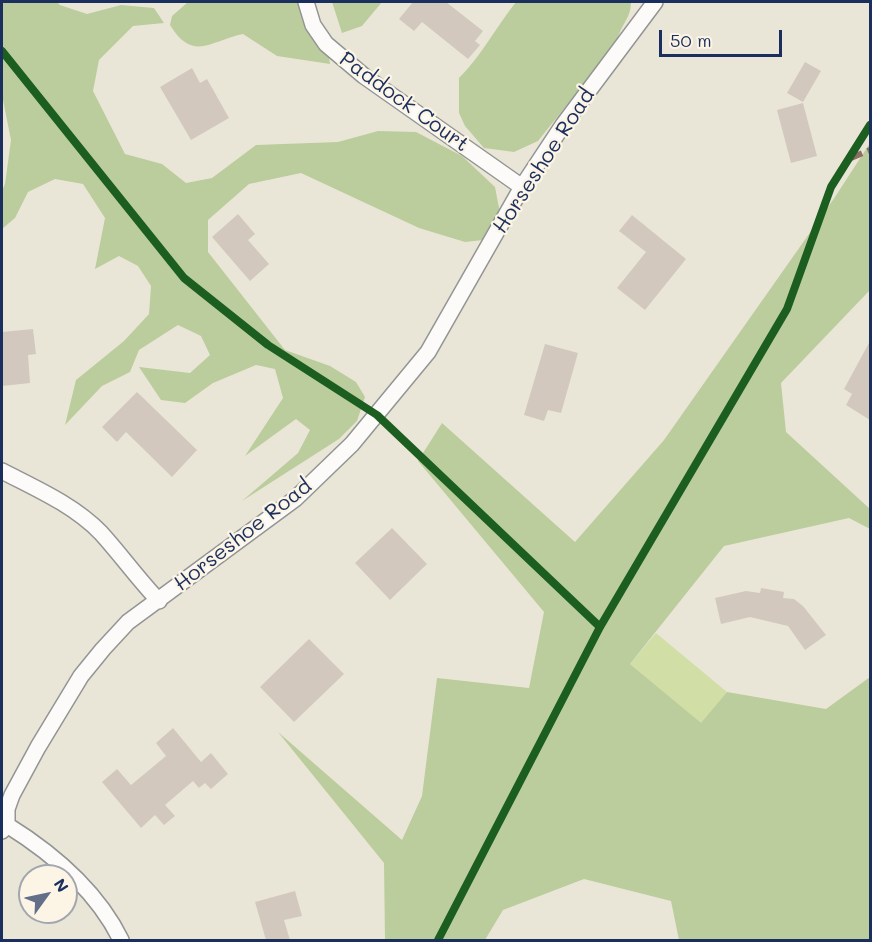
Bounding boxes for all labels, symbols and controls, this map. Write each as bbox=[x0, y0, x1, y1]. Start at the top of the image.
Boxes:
scale bar bbox=[662, 18, 785, 56]
text: 50 m bbox=[670, 28, 712, 52]
street label: Paddock Court bbox=[334, 47, 474, 157]
street label: Horseshoe Road bbox=[488, 84, 600, 238]
street label: Horseshoe Road bbox=[169, 473, 317, 597]
north arrow bbox=[18, 864, 78, 924]
text: N bbox=[50, 874, 74, 896]

